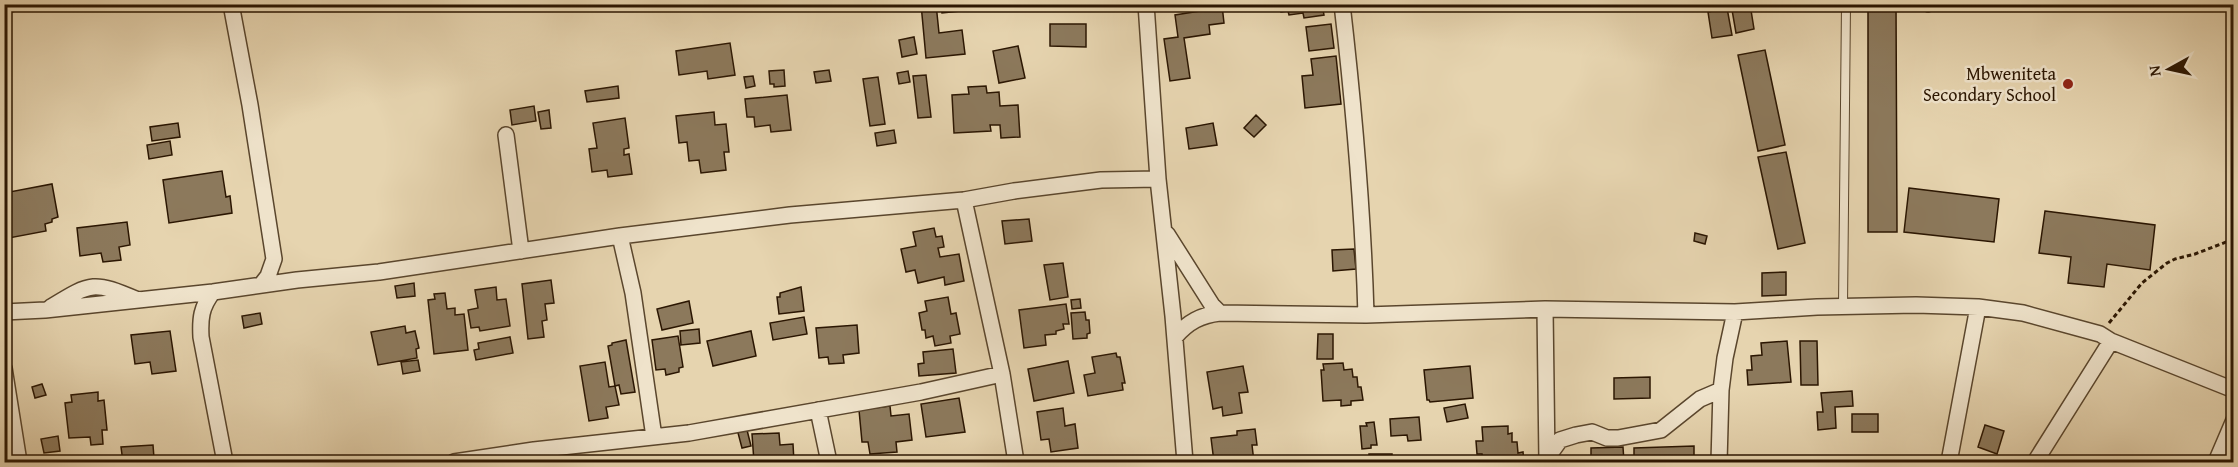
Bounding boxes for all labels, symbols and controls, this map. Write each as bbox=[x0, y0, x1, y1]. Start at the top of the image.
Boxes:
north arrow bbox=[2139, 39, 2199, 99]
place label: Mbweniteta Secondary School bbox=[1923, 60, 2056, 108]
text: N bbox=[2141, 64, 2167, 78]
marker: Mbweniteta Secondary School bbox=[2061, 77, 2075, 91]

